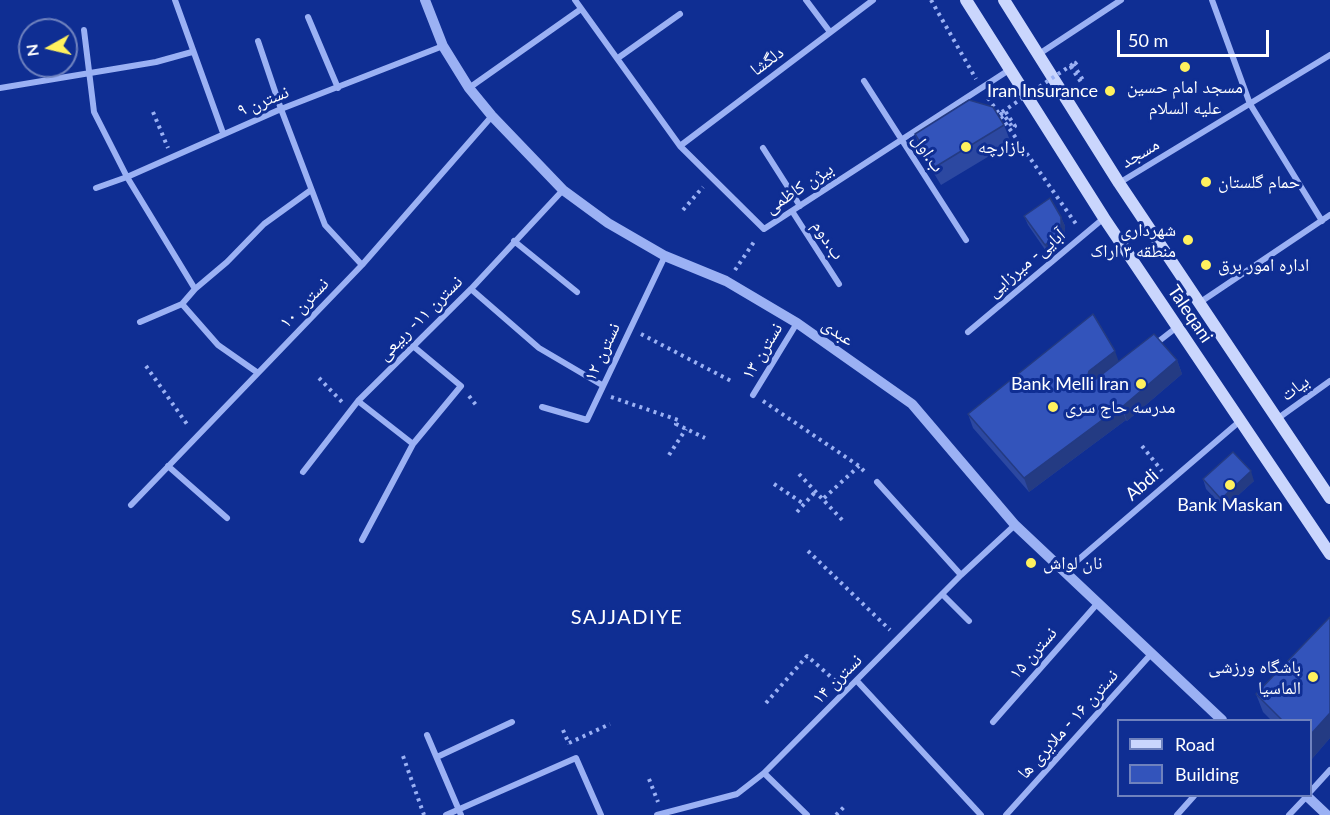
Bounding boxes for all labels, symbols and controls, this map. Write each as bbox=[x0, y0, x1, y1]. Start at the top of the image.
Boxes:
north arrow bbox=[18, 18, 78, 78]
scale bar bbox=[1120, 18, 1272, 56]
text: 50 m bbox=[1128, 29, 1168, 51]
street label: دلگشا bbox=[746, 42, 788, 80]
text: N bbox=[21, 43, 42, 58]
marker: مسجد امام حسین علیه السلام bbox=[1178, 60, 1192, 74]
place label: مسجد امام حسین علیه السلام bbox=[1127, 76, 1243, 118]
place label: Iran Insurance bbox=[987, 80, 1098, 102]
street label: نسترن ۹ bbox=[234, 81, 292, 121]
marker: Iran Insurance bbox=[1103, 84, 1117, 98]
street label: ب.اول bbox=[908, 130, 948, 176]
street label: مسجد bbox=[1117, 133, 1163, 173]
place label: بازارچه bbox=[978, 136, 1025, 158]
marker: بازارچه bbox=[959, 140, 973, 154]
street label: بیژن کاظمی bbox=[761, 158, 837, 218]
place label: حمام گلستان bbox=[1218, 171, 1300, 193]
marker: حمام گلستان bbox=[1199, 175, 1213, 189]
street label: ب.دوم bbox=[807, 216, 849, 264]
place label: شهرداری منطقه ۳ اراک bbox=[1090, 219, 1176, 262]
street label: آبایی- میرزایی bbox=[983, 224, 1069, 302]
marker: شهرداری منطقه ۳ اراک bbox=[1181, 233, 1195, 247]
place label: اداره امور برق bbox=[1218, 254, 1309, 276]
marker: اداره امور برق bbox=[1199, 258, 1213, 272]
street label: نسترن ۱۱- ربیعی bbox=[373, 271, 467, 365]
street label: نسترن ۱۰ bbox=[275, 273, 333, 333]
street label: Taleqani bbox=[1163, 281, 1217, 347]
street label: عبدی bbox=[818, 313, 858, 351]
street label: نسترن ۱۲ bbox=[579, 319, 625, 385]
street label: نسترن ۱۳ bbox=[737, 319, 787, 383]
street label: بیات bbox=[1277, 370, 1313, 406]
place label: Bank Melli Iran bbox=[1011, 373, 1129, 395]
marker: Bank Melli Iran bbox=[1134, 377, 1148, 391]
place label: مدرسه حاج سری bbox=[1065, 396, 1176, 418]
marker: مدرسه حاج سری bbox=[1046, 400, 1060, 414]
street label: Abdi bbox=[1121, 465, 1163, 505]
marker: Bank Maskan bbox=[1223, 478, 1237, 492]
place label: Bank Maskan bbox=[1177, 494, 1283, 516]
place label: نان لواش bbox=[1043, 552, 1102, 574]
marker: نان لواش bbox=[1024, 556, 1038, 570]
district label: SAJJADIYE bbox=[571, 606, 683, 630]
street label: نسترن ۱۵ bbox=[1005, 623, 1061, 683]
street label: نسترن ۱۴ bbox=[807, 649, 867, 709]
place label: باشگاه ورزشی الماسیا bbox=[1208, 656, 1301, 698]
street label: نسترن ۱۶ - ملایری ها bbox=[1013, 665, 1123, 783]
marker: باشگاه ورزشی الماسیا bbox=[1306, 670, 1320, 684]
legend bbox=[1117, 719, 1312, 797]
text: Road bbox=[1175, 733, 1215, 755]
text: Building bbox=[1175, 763, 1239, 785]

